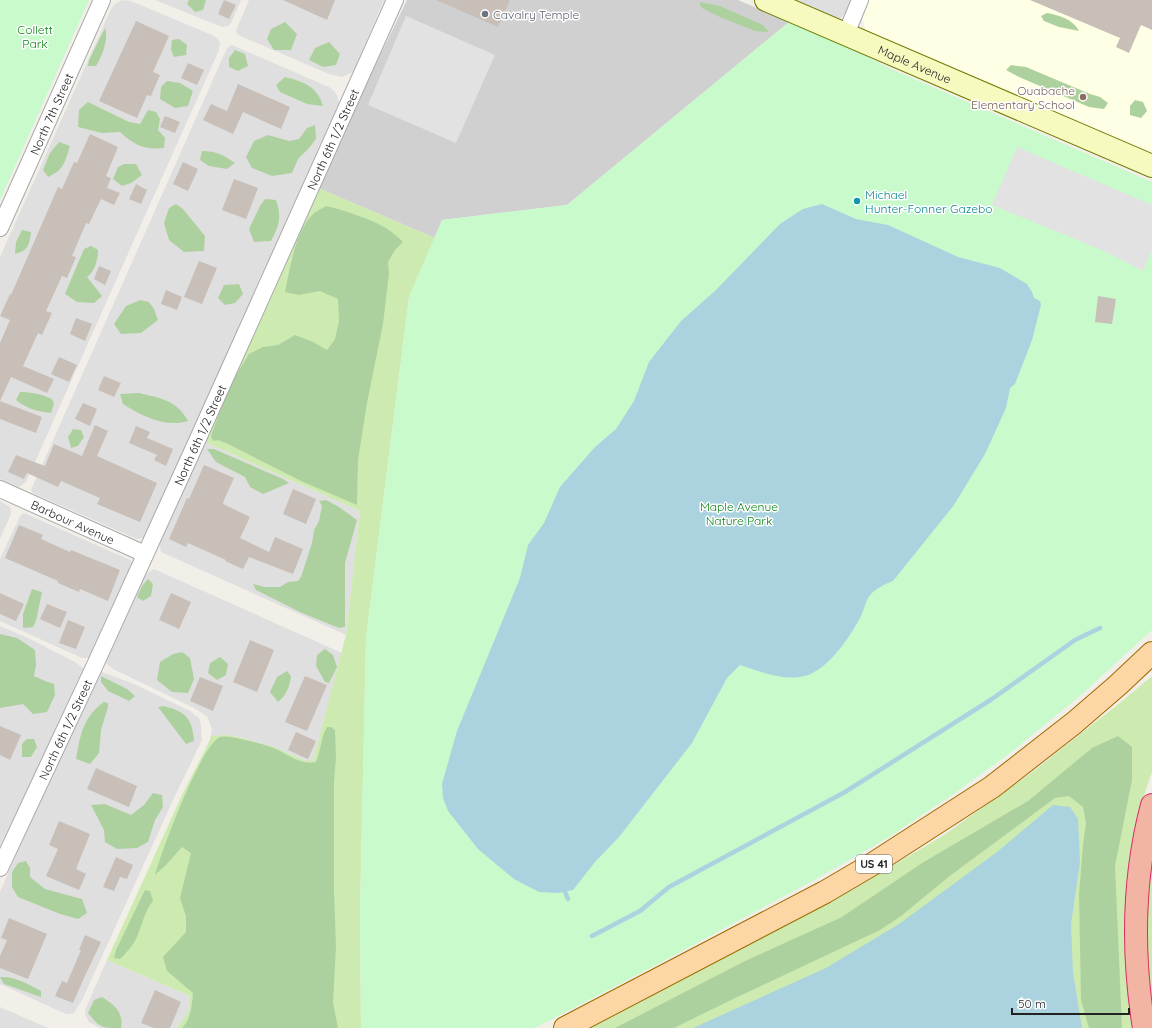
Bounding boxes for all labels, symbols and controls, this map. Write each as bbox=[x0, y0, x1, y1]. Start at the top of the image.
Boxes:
place label: Cavalry Temple bbox=[493, 7, 579, 22]
marker: Cavalry Temple bbox=[480, 9, 490, 19]
park label: Collett Park bbox=[17, 22, 53, 51]
street label: Maple Avenue bbox=[876, 42, 954, 86]
street label: North 7th Street bbox=[26, 71, 76, 157]
place label: Ouabache Elementary School bbox=[971, 83, 1075, 112]
street label: North 6th 1/2 Street bbox=[303, 86, 362, 192]
marker: Ouabache Elementary School bbox=[1078, 92, 1088, 102]
place label: Michael Hunter-Fonner Gazebo bbox=[865, 187, 993, 216]
marker: Michael Hunter-Fonner Gazebo bbox=[852, 196, 862, 206]
street label: North 6th 1/2 Street bbox=[170, 382, 229, 488]
street label: Barbour Avenue bbox=[29, 496, 117, 547]
park label: Maple Avenue Nature Park bbox=[700, 499, 778, 528]
street label: North 6th 1/2 Street bbox=[35, 677, 95, 782]
road number: US 41 bbox=[856, 855, 892, 873]
scale bar bbox=[1012, 990, 1129, 1016]
text: 50 m bbox=[1018, 996, 1046, 1011]

